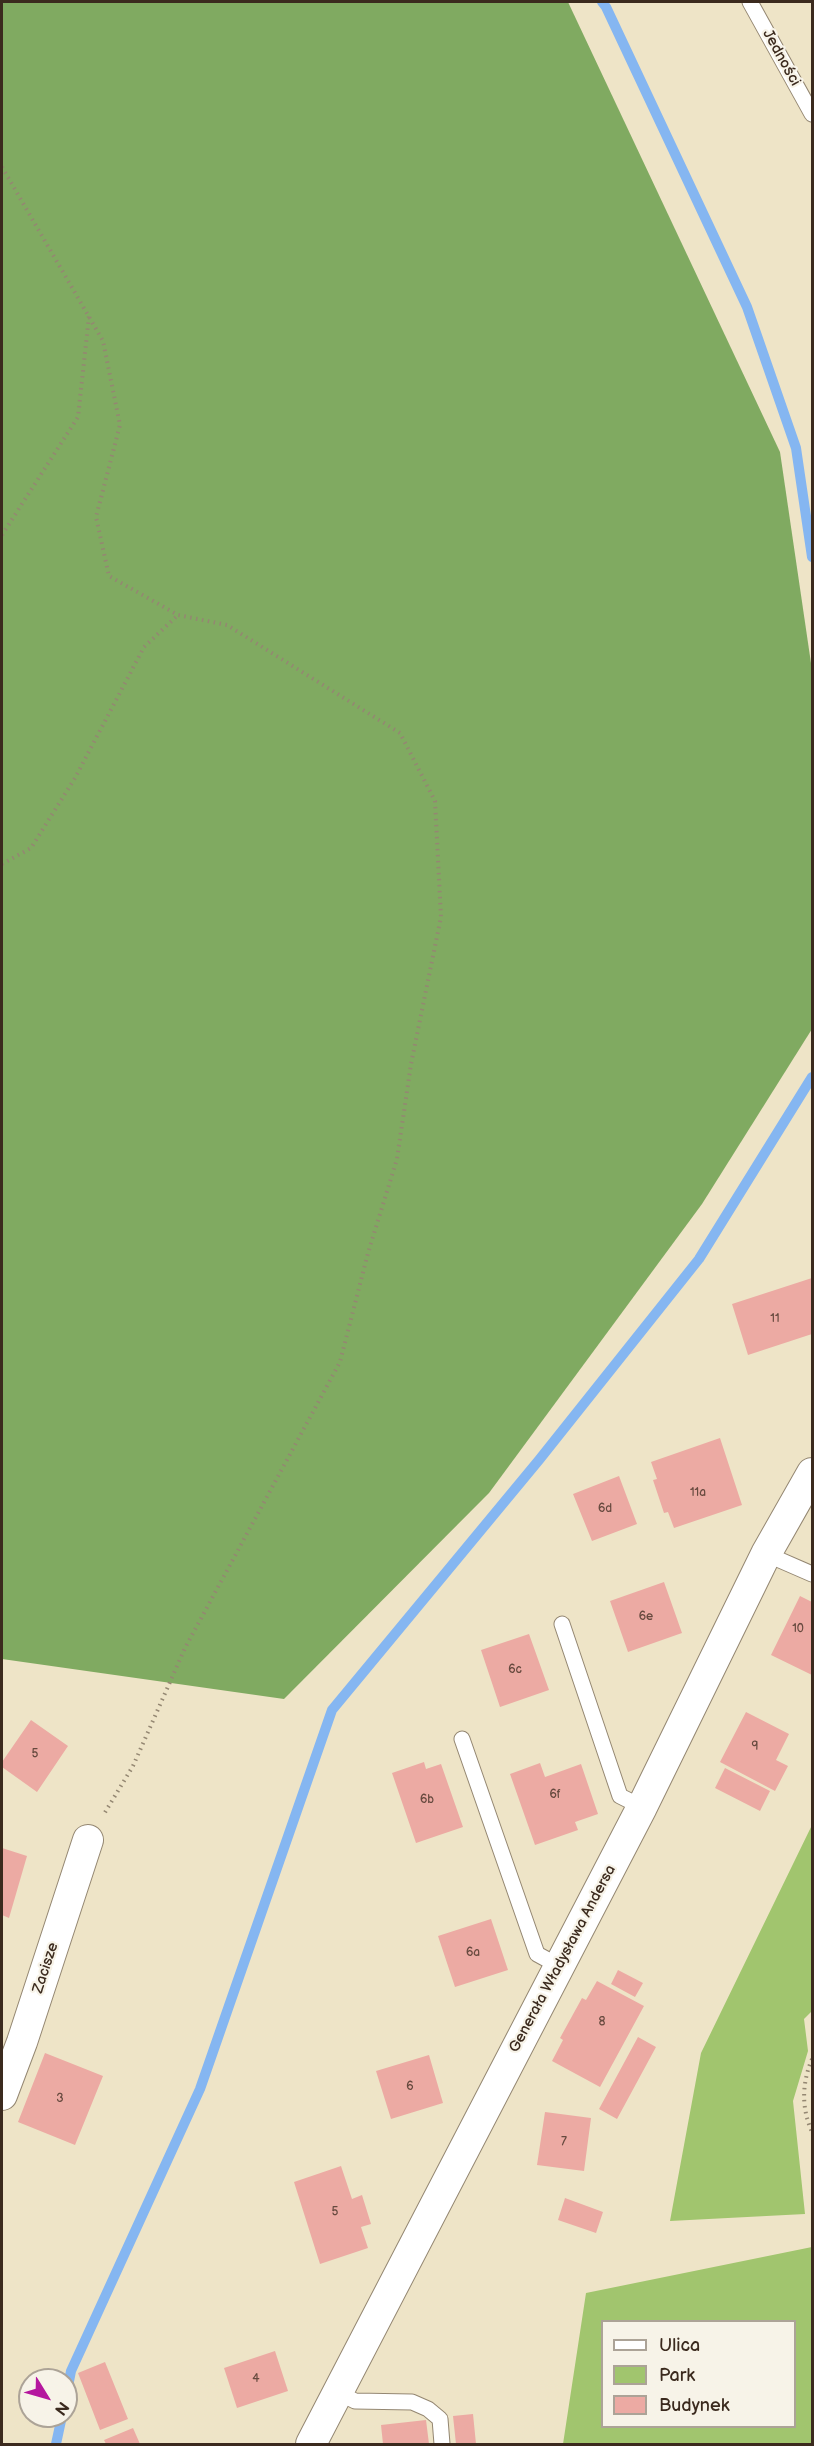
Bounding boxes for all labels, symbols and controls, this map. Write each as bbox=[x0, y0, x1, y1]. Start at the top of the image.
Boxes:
street label: Jedności bbox=[758, 27, 804, 89]
house number: 11 bbox=[770, 1312, 780, 1326]
house number: 11a bbox=[690, 1486, 706, 1500]
house number: 6d bbox=[598, 1502, 612, 1516]
house number: 6e bbox=[639, 1610, 653, 1624]
house number: 10 bbox=[792, 1622, 804, 1636]
house number: 6c bbox=[508, 1663, 522, 1677]
house number: 9 bbox=[752, 1740, 758, 1754]
house number: 5 bbox=[32, 1747, 38, 1761]
house number: 6f bbox=[549, 1788, 561, 1802]
house number: 6b bbox=[420, 1793, 434, 1807]
street label: Generała Władysława Andersa bbox=[506, 1862, 620, 2056]
street label: Zacisze bbox=[29, 1940, 63, 1996]
house number: 6a bbox=[466, 1946, 480, 1960]
house number: 8 bbox=[599, 2015, 605, 2029]
house number: 6 bbox=[406, 2080, 414, 2094]
house number: 3 bbox=[56, 2092, 64, 2106]
house number: 7 bbox=[561, 2135, 567, 2149]
house number: 5 bbox=[332, 2205, 338, 2219]
legend bbox=[601, 2320, 796, 2428]
text: Ulica bbox=[659, 2335, 700, 2356]
text: Park bbox=[659, 2365, 695, 2386]
north arrow bbox=[18, 2368, 78, 2428]
house number: 4 bbox=[252, 2372, 260, 2386]
text: Budynek bbox=[659, 2395, 729, 2416]
text: N bbox=[50, 2397, 72, 2418]

